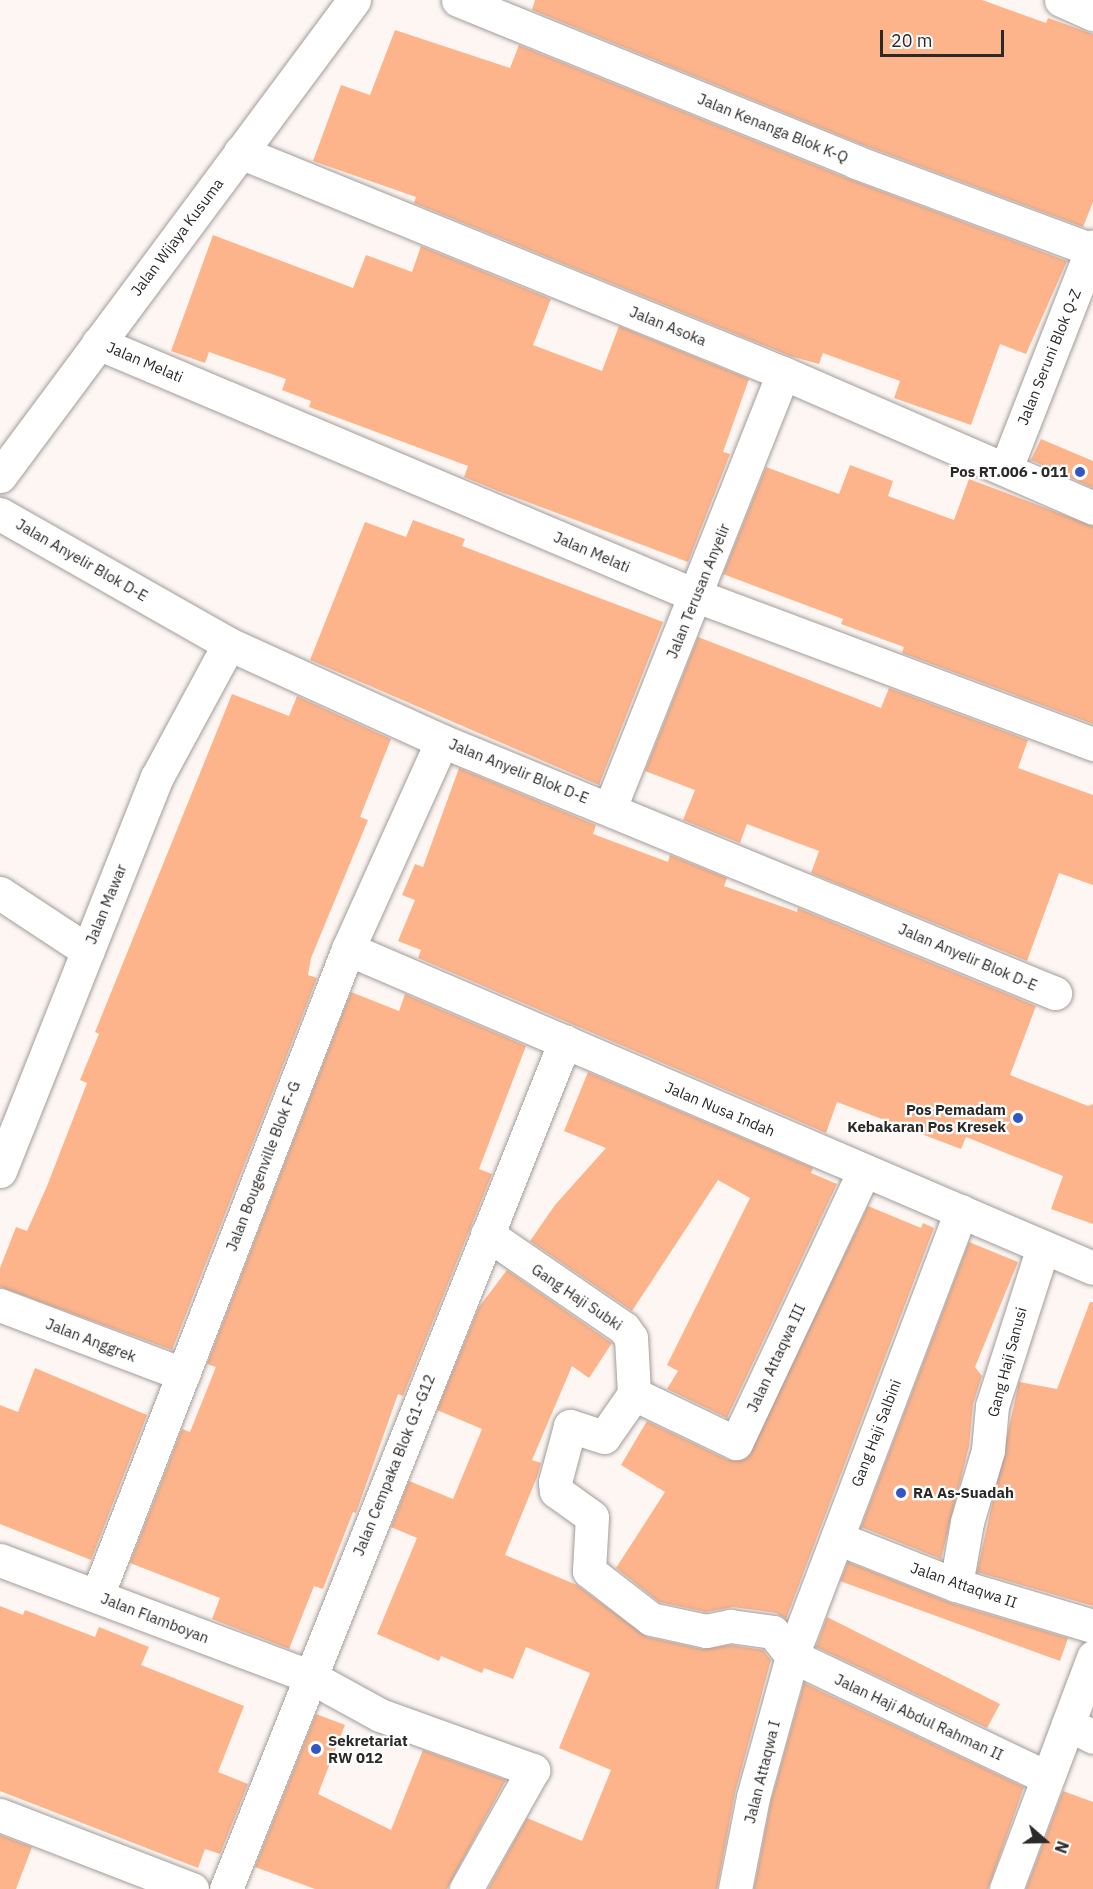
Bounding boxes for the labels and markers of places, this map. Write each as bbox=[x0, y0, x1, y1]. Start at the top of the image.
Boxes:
place label: Pos RT.006 - 011 bbox=[950, 463, 1068, 481]
marker: Pos RT.006 - 011 bbox=[1073, 465, 1087, 479]
place label: Pos Pemadam Kebakaran Pos Kresek bbox=[847, 1100, 1006, 1135]
marker: Pos Pemadam Kebakaran Pos Kresek bbox=[1011, 1111, 1025, 1125]
place label: RA As-Suadah bbox=[913, 1484, 1014, 1502]
marker: RA As-Suadah bbox=[894, 1486, 908, 1500]
place label: Sekretariat RW 012 bbox=[328, 1731, 408, 1766]
marker: Sekretariat RW 012 bbox=[309, 1742, 323, 1756]

